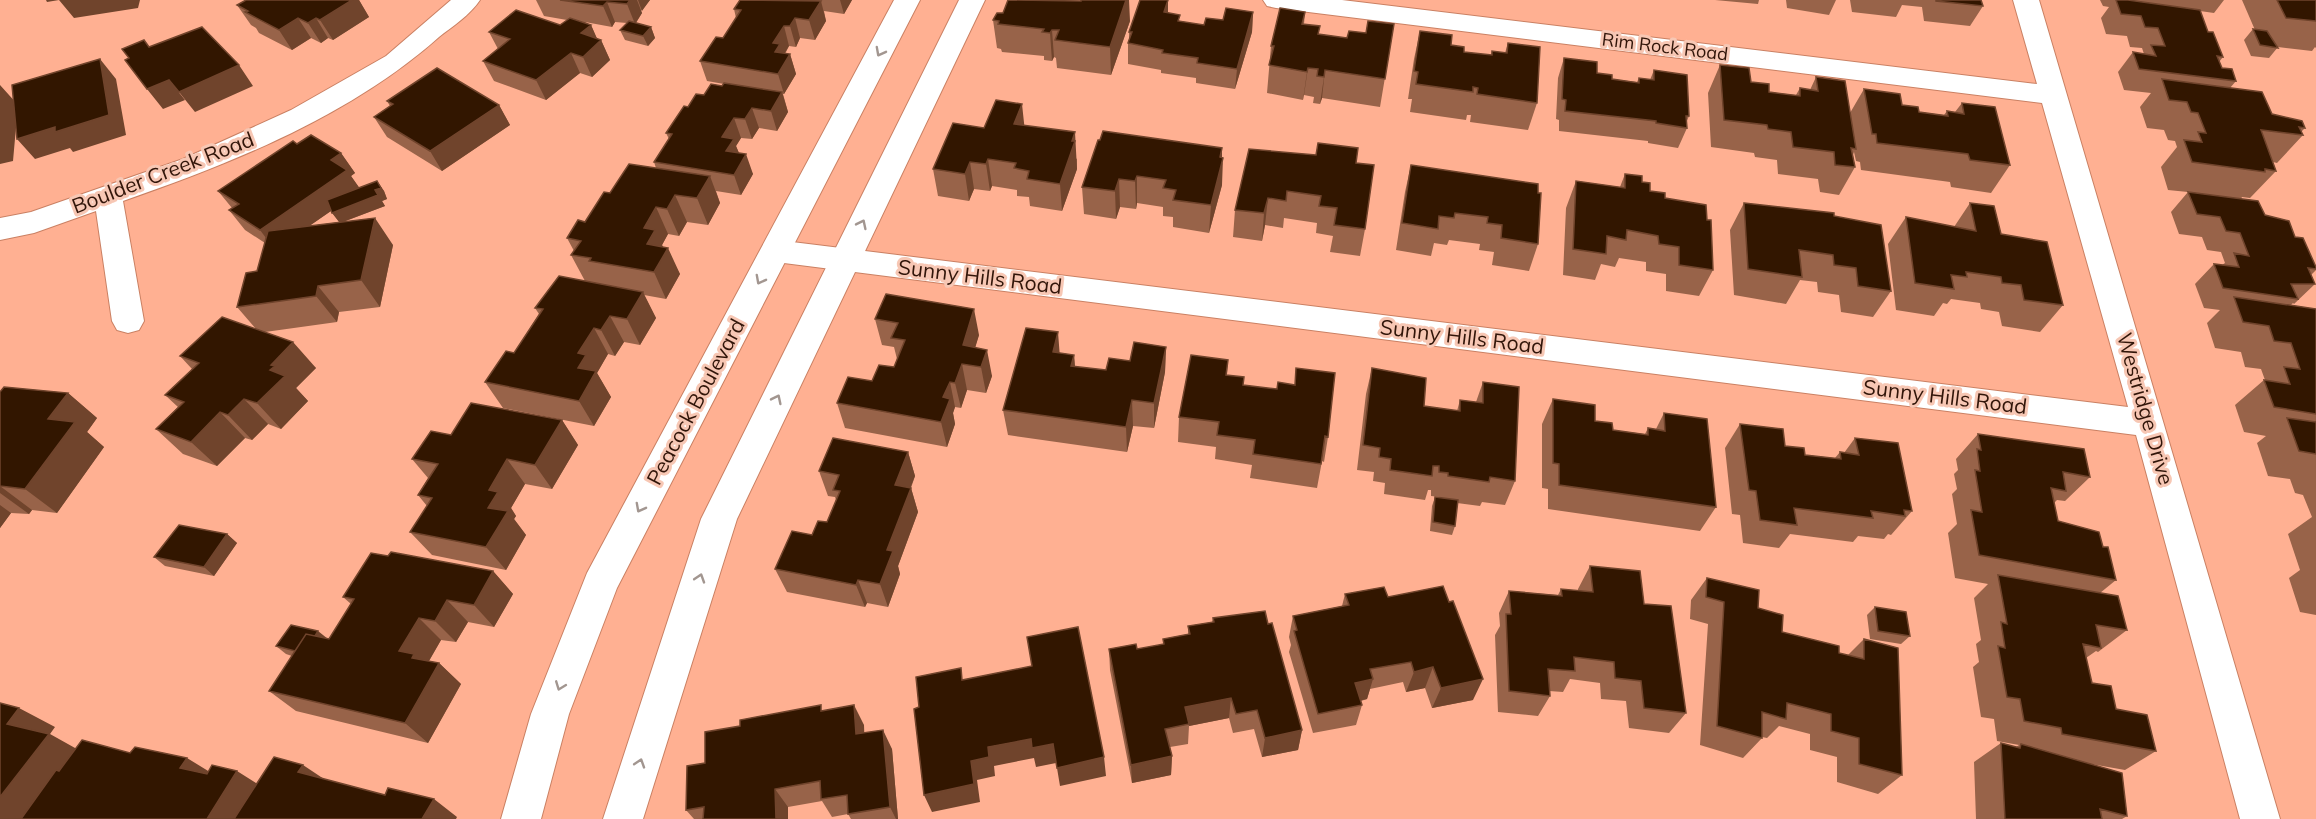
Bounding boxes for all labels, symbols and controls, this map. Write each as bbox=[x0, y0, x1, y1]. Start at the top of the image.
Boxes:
street label: Rim Rock Road bbox=[1601, 27, 1729, 66]
one-way arrow bbox=[876, 46, 887, 56]
street label: Boulder Creek Road bbox=[68, 125, 257, 219]
one-way arrow bbox=[855, 219, 867, 230]
street label: Sunny Hills Road bbox=[897, 253, 1063, 299]
one-way arrow bbox=[756, 274, 767, 285]
street label: Sunny Hills Road bbox=[1379, 313, 1545, 359]
street label: Peacock Boulevard bbox=[640, 314, 750, 489]
street label: Westridge Drive bbox=[2112, 330, 2180, 488]
street label: Sunny Hills Road bbox=[1862, 373, 2028, 419]
one-way arrow bbox=[770, 394, 782, 405]
one-way arrow bbox=[636, 502, 647, 513]
one-way arrow bbox=[693, 573, 705, 584]
one-way arrow bbox=[555, 680, 567, 691]
one-way arrow bbox=[633, 758, 646, 769]

